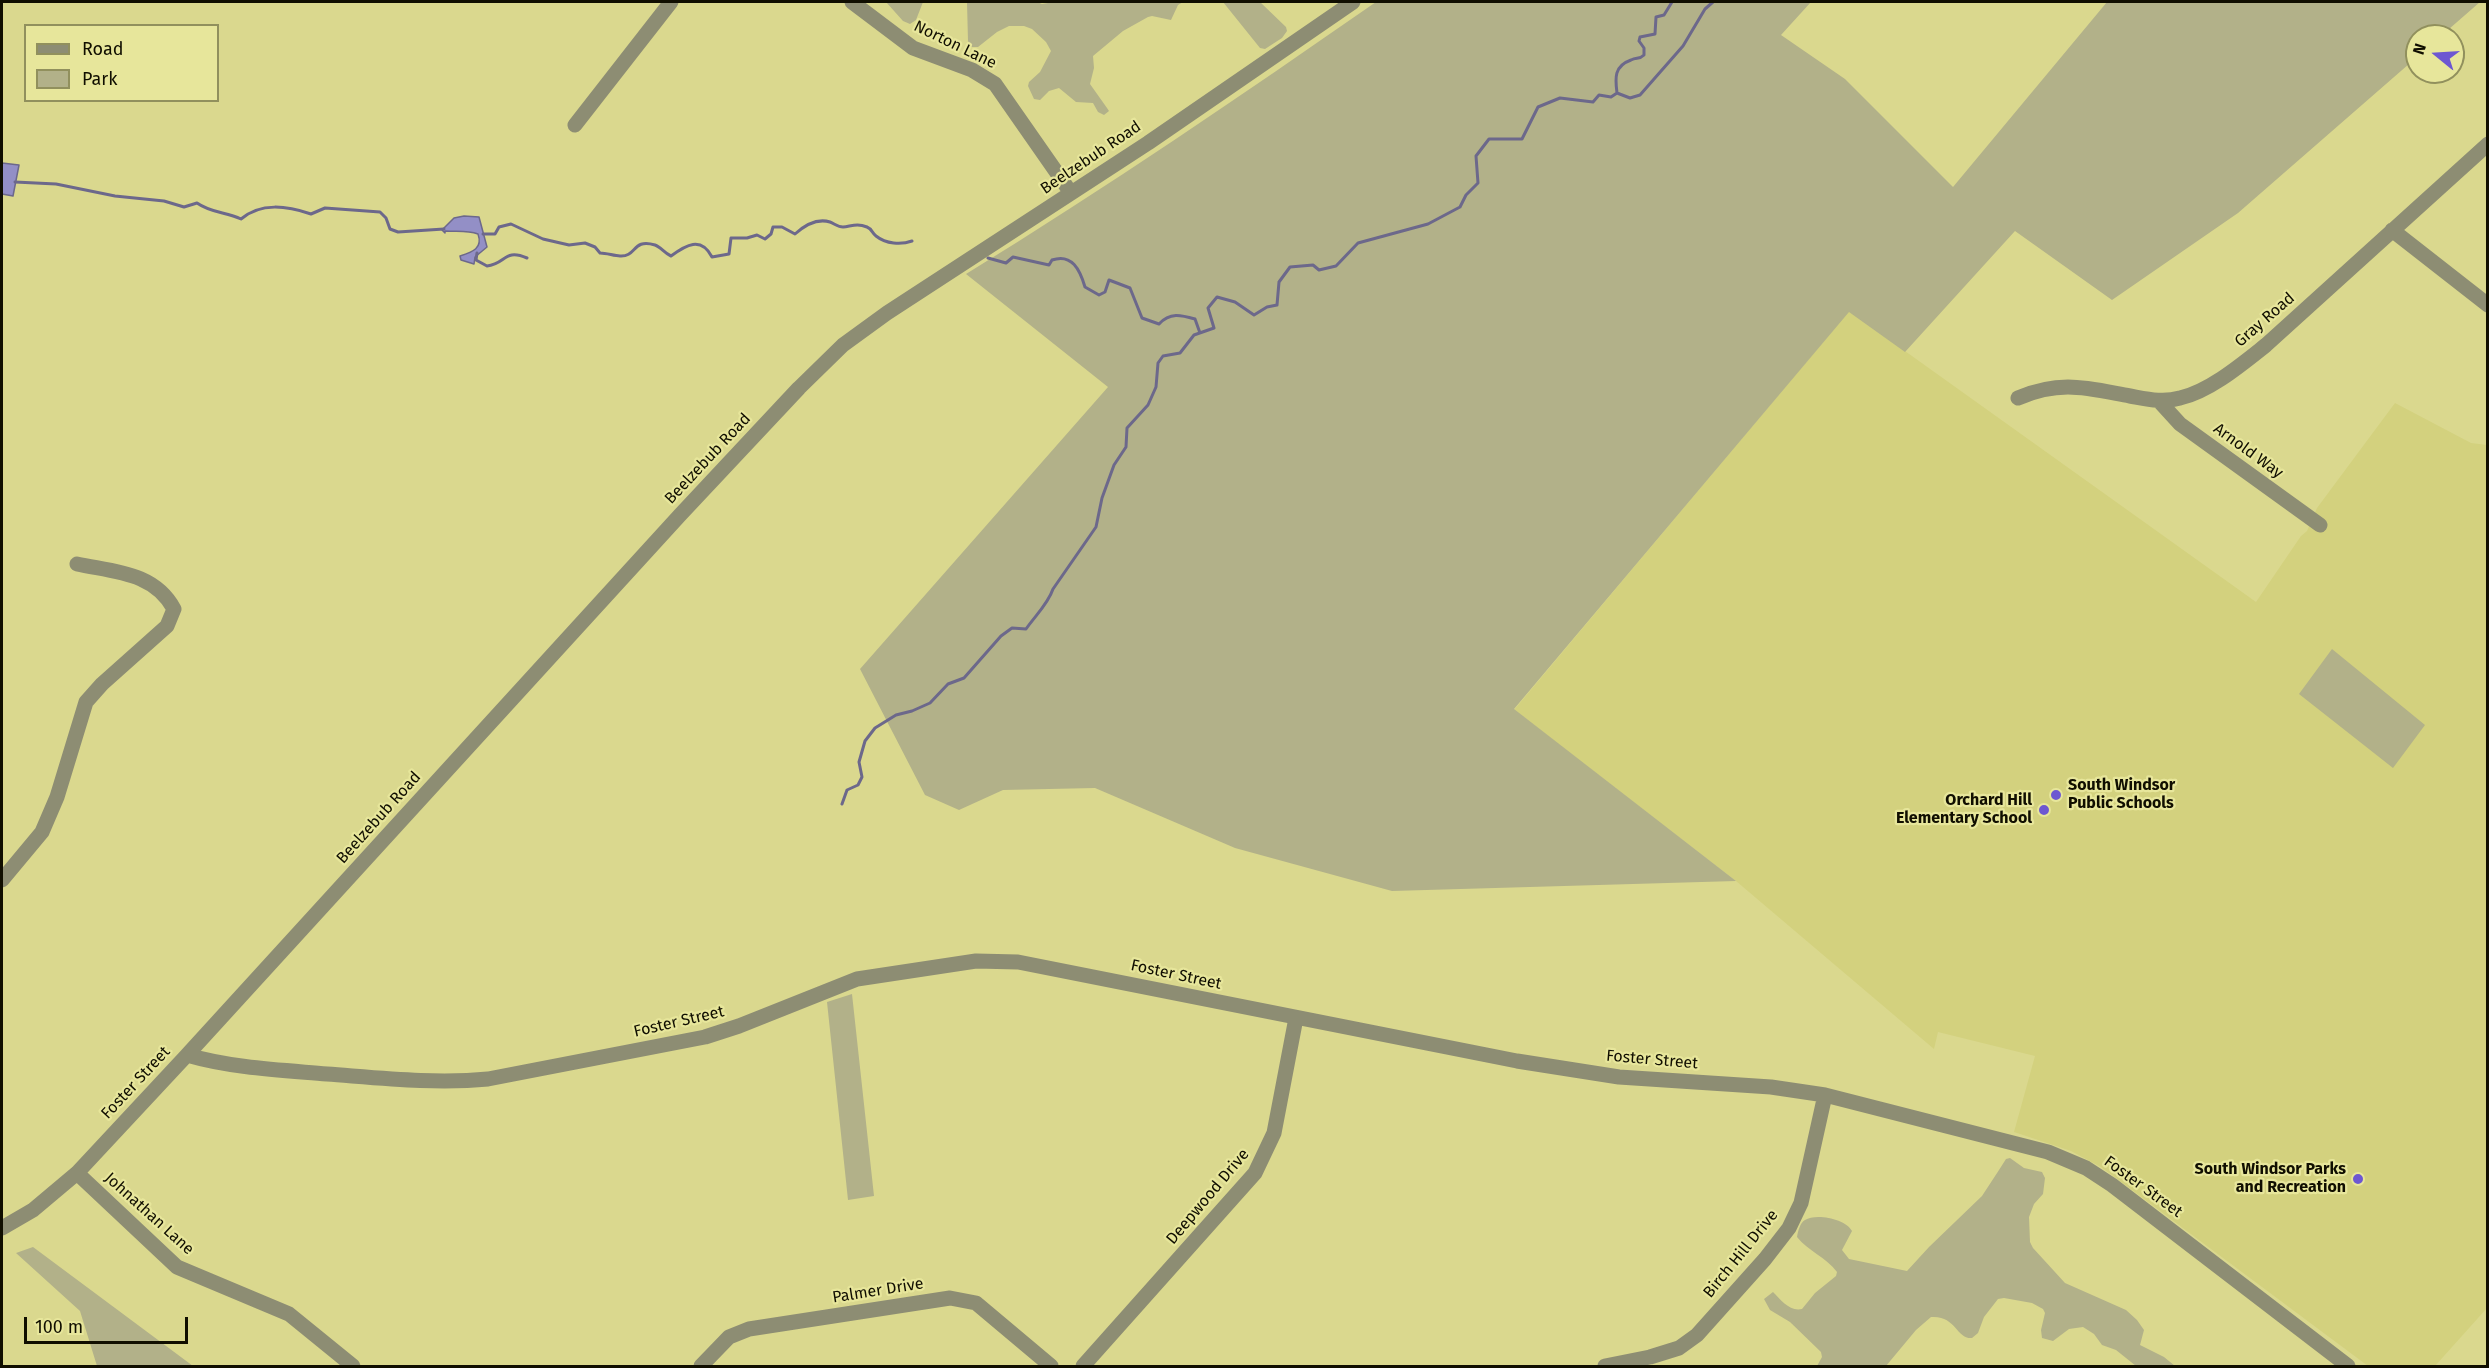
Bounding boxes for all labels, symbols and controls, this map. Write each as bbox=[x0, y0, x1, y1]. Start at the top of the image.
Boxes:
street label: Norton Lane bbox=[911, 17, 999, 73]
legend bbox=[24, 24, 219, 102]
north arrow bbox=[2405, 24, 2465, 84]
text: Road bbox=[82, 38, 124, 60]
text: N bbox=[2409, 41, 2430, 57]
text: Park bbox=[82, 68, 117, 90]
street label: Beelzebub Road bbox=[1037, 117, 1145, 199]
street label: Gray Road bbox=[2231, 289, 2299, 351]
street label: Beelzebub Road bbox=[661, 410, 755, 508]
street label: Arnold Way bbox=[2209, 419, 2287, 483]
street label: Beelzebub Road bbox=[333, 768, 425, 868]
place label: South Windsor Public Schools bbox=[2068, 776, 2175, 814]
marker: South Windsor Public Schools bbox=[2049, 788, 2063, 802]
place label: Orchard Hill Elementary School bbox=[1896, 791, 2032, 829]
marker: Orchard Hill Elementary School bbox=[2037, 803, 2051, 817]
street label: Foster Street bbox=[1129, 956, 1223, 994]
street label: Foster Street bbox=[632, 1002, 726, 1042]
street label: Foster Street bbox=[98, 1043, 174, 1123]
street label: Foster Street bbox=[1605, 1046, 1699, 1074]
street label: Deepwood Drive bbox=[1162, 1145, 1254, 1249]
street label: Foster Street bbox=[2100, 1152, 2186, 1222]
place label: South Windsor Parks and Recreation bbox=[2195, 1160, 2346, 1198]
street label: Johnathan Lane bbox=[100, 1169, 198, 1259]
marker: South Windsor Parks and Recreation bbox=[2351, 1172, 2365, 1186]
street label: Birch Hill Drive bbox=[1700, 1206, 1782, 1302]
street label: Palmer Drive bbox=[831, 1274, 925, 1308]
scale bar bbox=[27, 1305, 190, 1343]
text: 100 m bbox=[35, 1316, 83, 1338]

